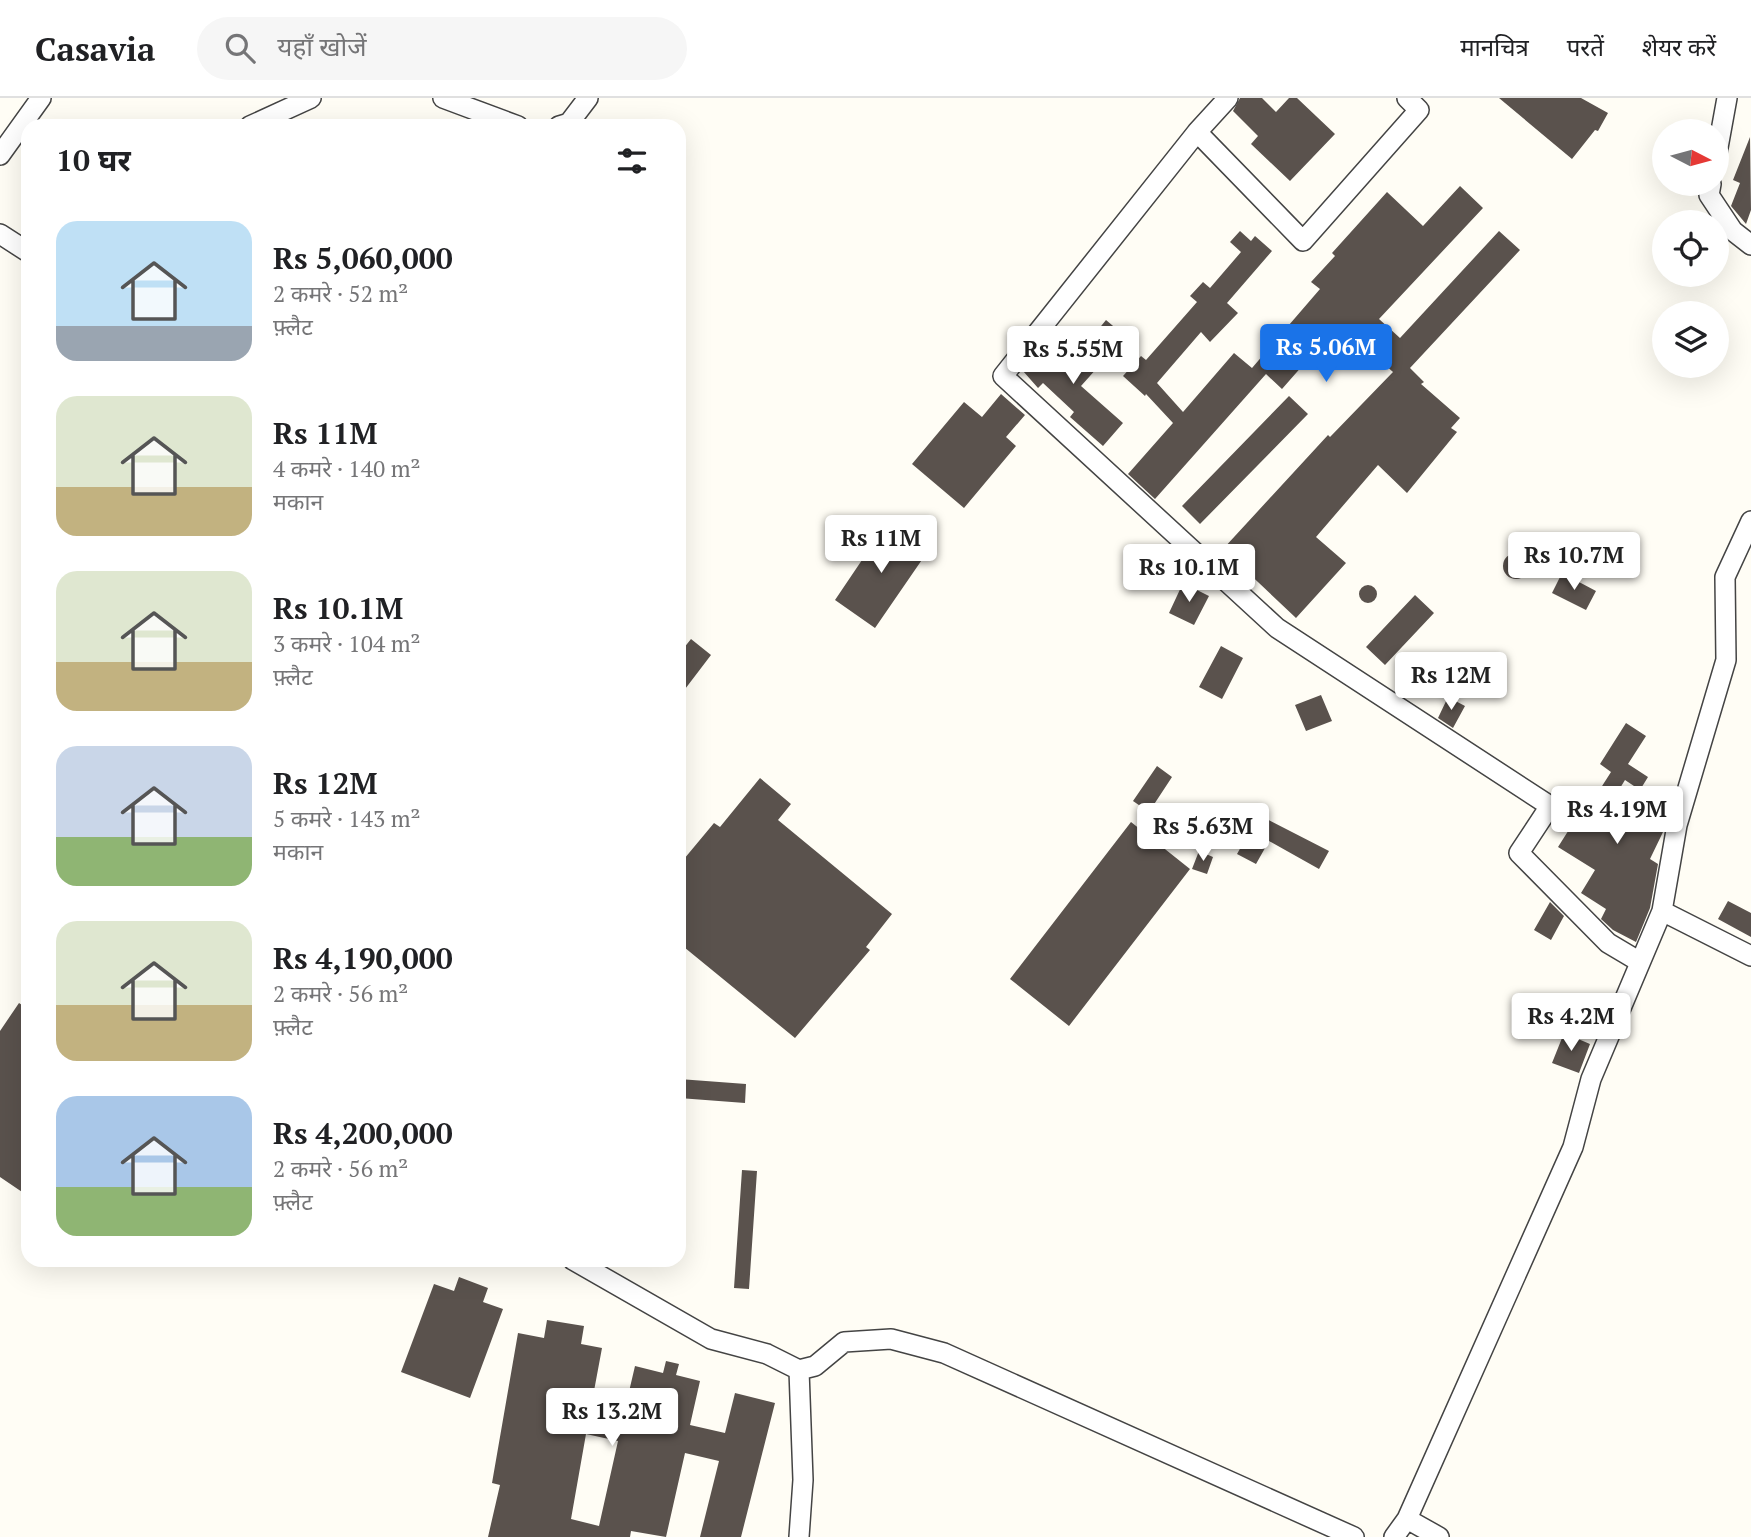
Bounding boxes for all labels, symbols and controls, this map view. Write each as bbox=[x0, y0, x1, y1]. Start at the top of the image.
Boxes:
search box bbox=[197, 17, 687, 80]
text: Casavia bbox=[35, 27, 155, 70]
icon: search bbox=[221, 29, 259, 67]
text: यहाँ खोजें bbox=[277, 29, 367, 63]
text: मानचित्र bbox=[1460, 31, 1529, 63]
text: परतें bbox=[1567, 31, 1604, 63]
text: शेयर करें bbox=[1642, 31, 1716, 63]
north arrow bbox=[1652, 119, 1729, 196]
map controls bbox=[1652, 119, 1729, 378]
text: 10 घर bbox=[56, 140, 131, 180]
icon: filters bbox=[613, 142, 651, 180]
button: locate bbox=[1652, 210, 1729, 287]
text: Rs 5,060,000 bbox=[273, 238, 453, 278]
icon: home bbox=[112, 249, 196, 333]
text: 2 कमरे · 52 m² bbox=[273, 278, 408, 309]
button: layers bbox=[1652, 301, 1729, 378]
text: फ़्लैट bbox=[273, 311, 313, 342]
pin: Rs 5.06M bbox=[1254, 324, 1398, 384]
pin: Rs 5.55M bbox=[1001, 327, 1145, 386]
text: Rs 5.06M bbox=[1276, 331, 1376, 362]
text: Rs 5.55M bbox=[1023, 333, 1123, 364]
text: Rs 11M bbox=[273, 413, 377, 453]
icon: home bbox=[112, 424, 196, 508]
text: 4 कमरे · 140 m² bbox=[273, 453, 421, 484]
text: मकान bbox=[273, 486, 323, 517]
pin: Rs 11M bbox=[824, 516, 938, 575]
text: Rs 11M bbox=[841, 522, 921, 553]
pin: Rs 10.7M bbox=[1502, 532, 1646, 592]
text: Rs 10.7M bbox=[1524, 539, 1624, 570]
pin: Rs 10.1M bbox=[1117, 545, 1261, 604]
text: Rs 10.1M bbox=[1139, 551, 1239, 582]
text: Rs 10.1M bbox=[273, 588, 403, 628]
icon: home bbox=[112, 599, 196, 683]
text: 3 कमरे · 104 m² bbox=[273, 628, 421, 659]
pin: Rs 12M bbox=[1394, 652, 1508, 712]
text: Rs 12M bbox=[1411, 659, 1491, 690]
text: फ़्लैट bbox=[273, 661, 313, 692]
text: Rs 12M bbox=[273, 763, 377, 803]
icon: home bbox=[112, 774, 196, 858]
pin: Rs 4.19M bbox=[1545, 786, 1689, 846]
text: Rs 4.19M bbox=[1567, 793, 1667, 824]
text: 5 कमरे · 143 m² bbox=[273, 803, 421, 834]
pin: Rs 5.63M bbox=[1131, 804, 1275, 863]
text: Rs 5.63M bbox=[1153, 810, 1253, 841]
text: मकान bbox=[273, 836, 323, 867]
text: Rs 4,190,000 bbox=[273, 938, 453, 978]
icon: home bbox=[112, 949, 196, 1033]
text: 2 कमरे · 56 m² bbox=[273, 978, 408, 1009]
pin: Rs 4.2M bbox=[1506, 993, 1636, 1053]
text: Rs 4.2M bbox=[1528, 1000, 1614, 1031]
text: फ़्लैट bbox=[273, 1011, 313, 1042]
text: Rs 4,200,000 bbox=[273, 1113, 453, 1153]
icon: home bbox=[112, 1124, 196, 1208]
text: 2 कमरे · 56 m² bbox=[273, 1153, 408, 1184]
text: फ़्लैट bbox=[273, 1186, 313, 1217]
pin: Rs 13.2M bbox=[540, 1388, 684, 1448]
text: Rs 13.2M bbox=[562, 1395, 662, 1426]

